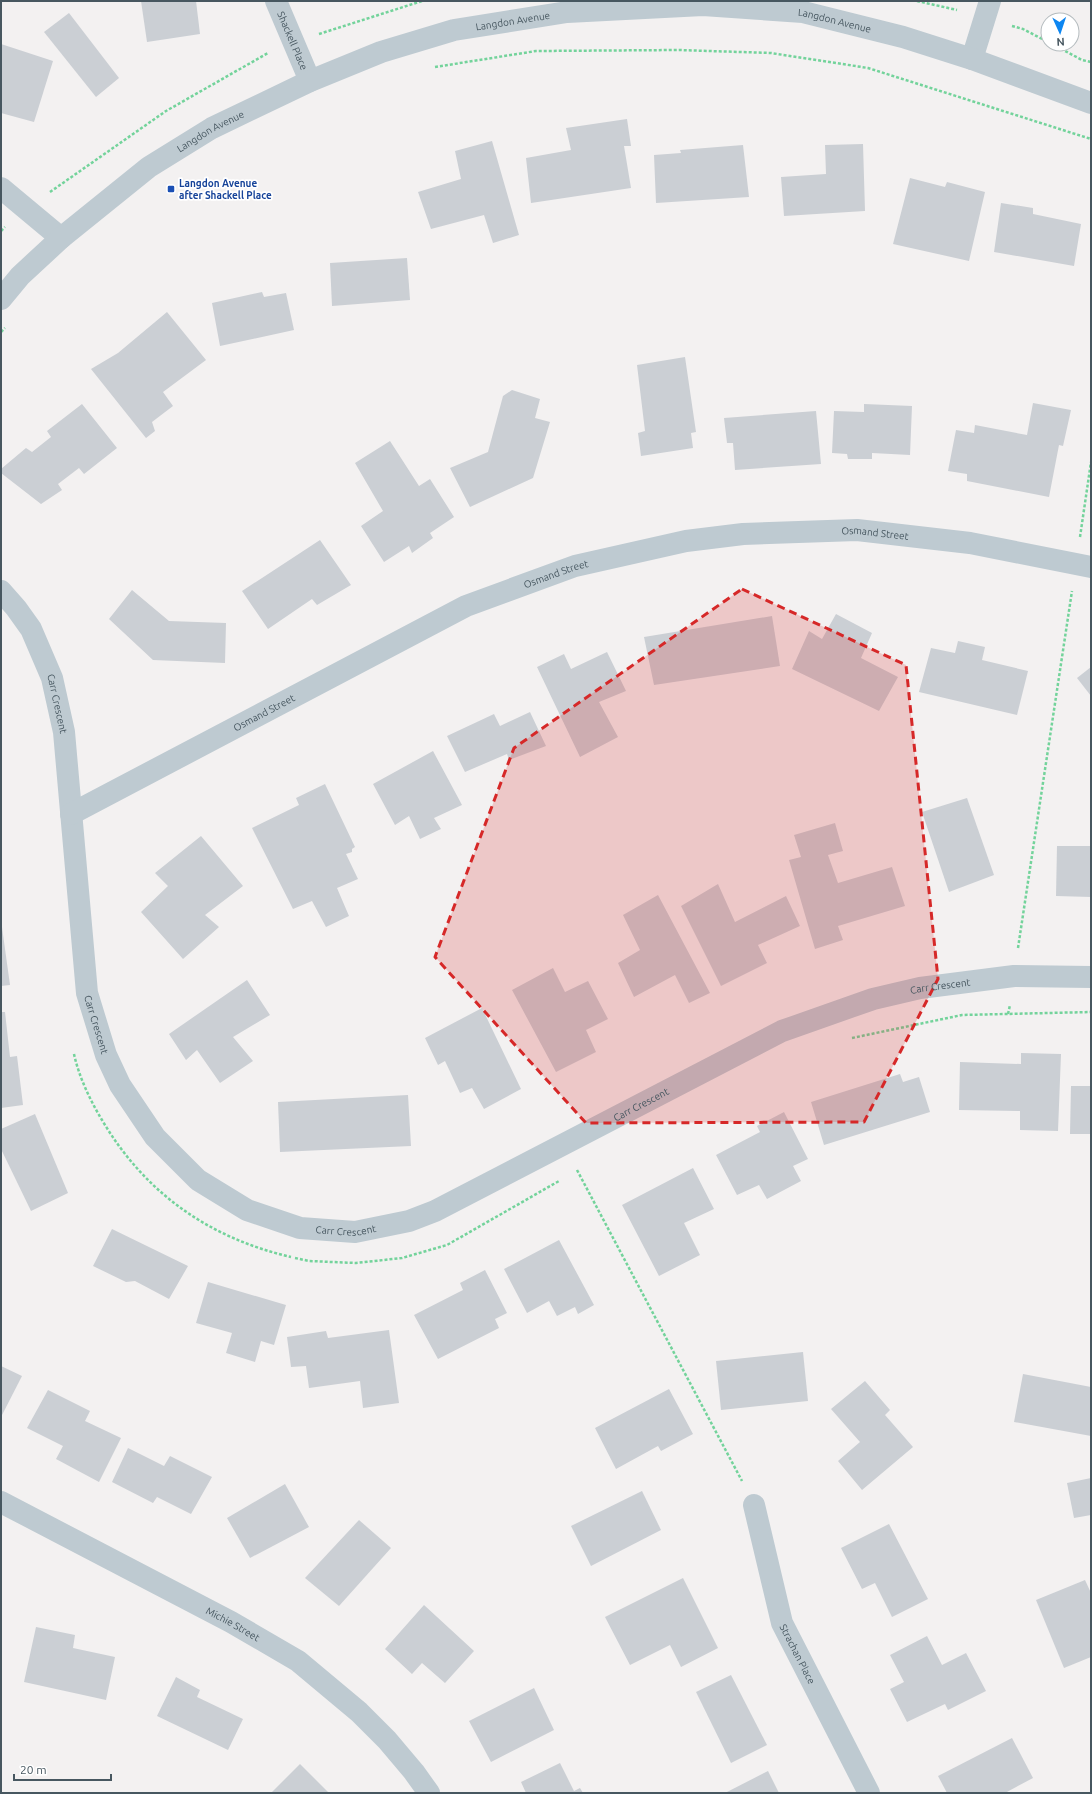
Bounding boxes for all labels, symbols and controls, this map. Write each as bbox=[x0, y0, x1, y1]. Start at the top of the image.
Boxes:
street label: Langdon Avenue bbox=[798, 7, 872, 35]
street label: Shackell Place bbox=[275, 10, 310, 72]
street label: Langdon Avenue bbox=[475, 10, 551, 32]
north arrow bbox=[1040, 12, 1080, 52]
text: N bbox=[1056, 36, 1065, 48]
street label: Langdon Avenue bbox=[175, 108, 246, 154]
place label: Langdon Avenue after Shackell Place bbox=[179, 178, 272, 201]
marker: Langdon Avenue after Shackell Place bbox=[166, 184, 176, 194]
street label: Osmand Street bbox=[841, 525, 909, 542]
street label: Osmand Street bbox=[522, 558, 589, 590]
street label: Carr Crescent bbox=[45, 672, 69, 735]
street label: Osmand Street bbox=[232, 692, 297, 734]
street label: Carr Crescent bbox=[909, 977, 971, 996]
street label: Carr Crescent bbox=[82, 994, 110, 1055]
street label: Carr Crescent bbox=[612, 1086, 671, 1124]
street label: Carr Crescent bbox=[315, 1223, 377, 1238]
street label: Michie Street bbox=[204, 1605, 262, 1644]
street label: Strachan Place bbox=[778, 1622, 817, 1686]
scale bar bbox=[14, 1756, 111, 1782]
text: 20 m bbox=[20, 1763, 47, 1776]

